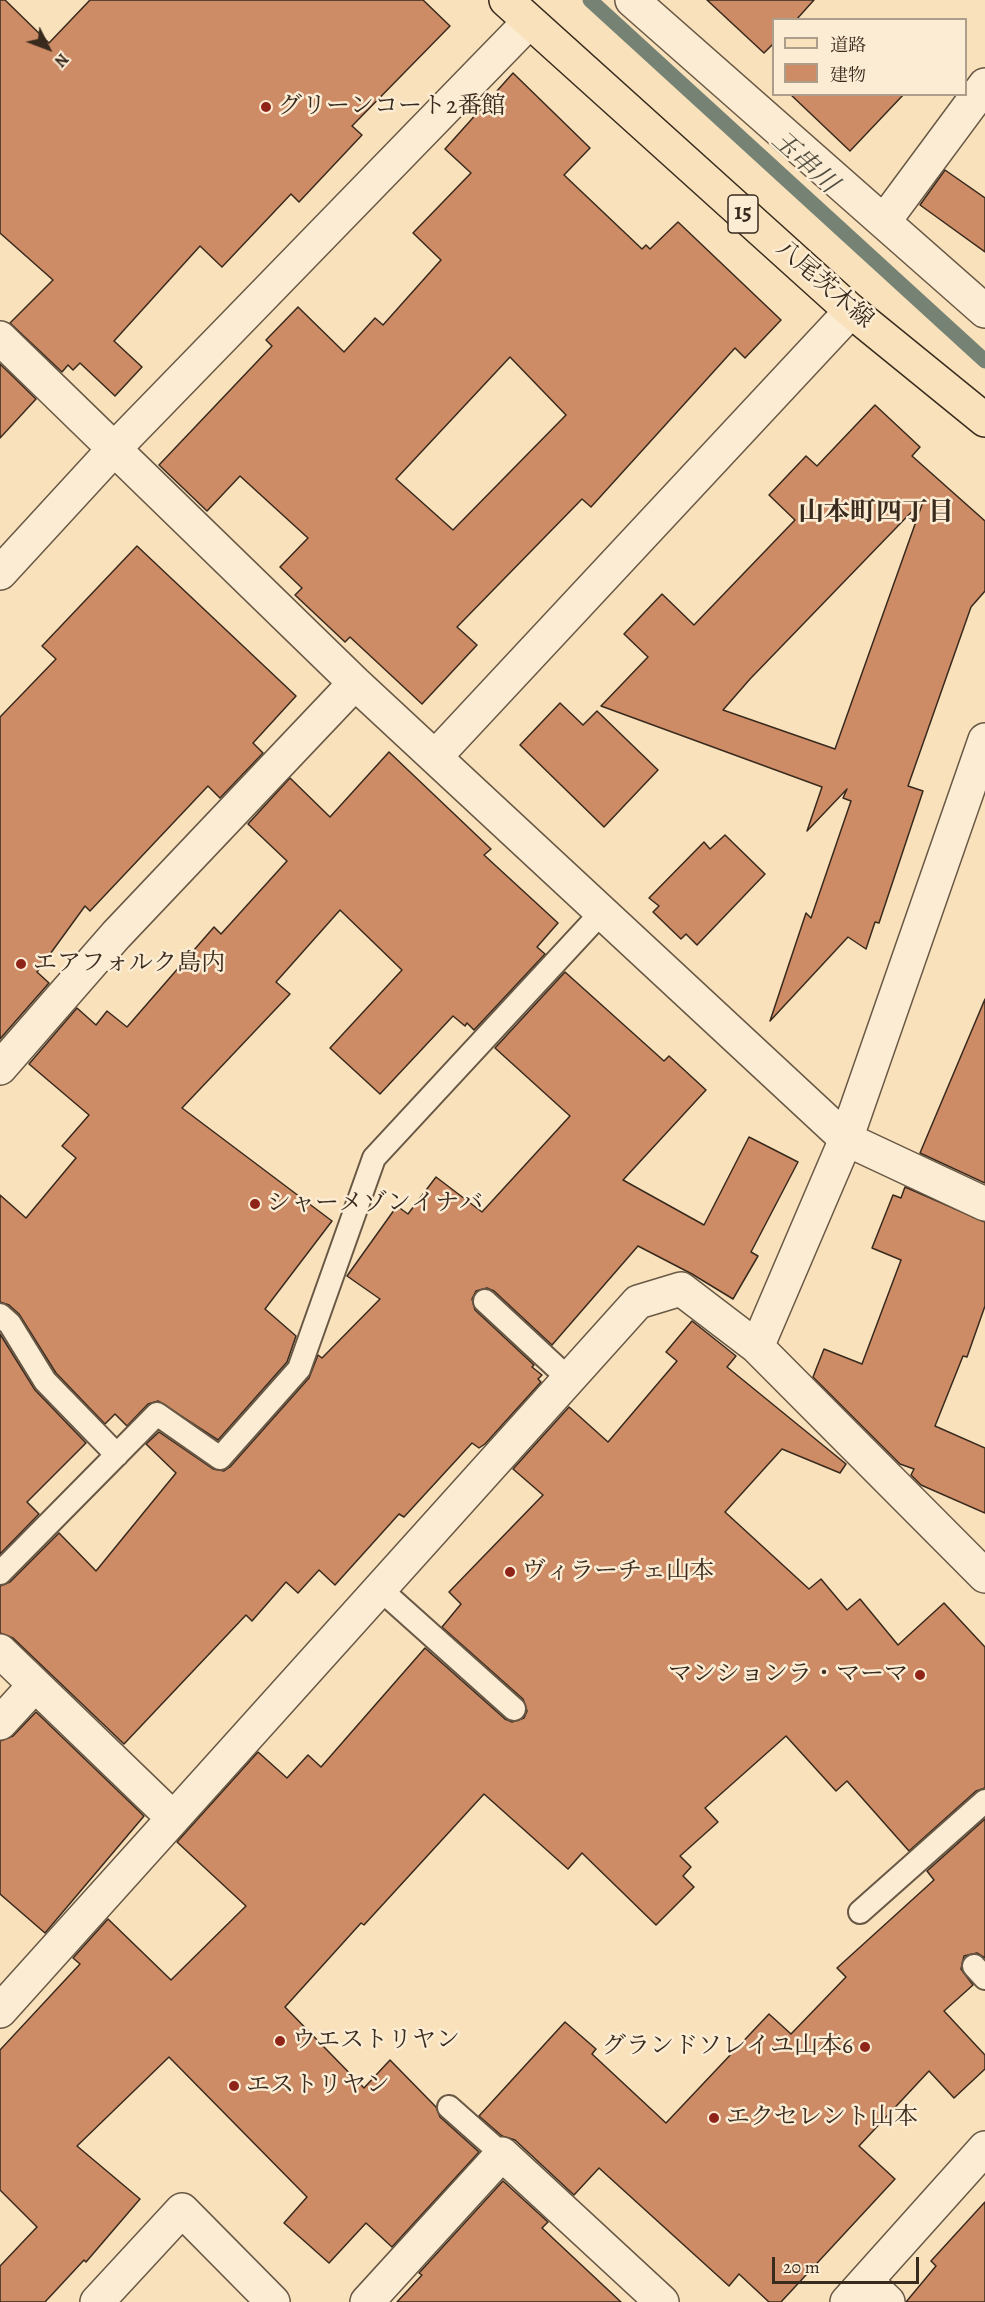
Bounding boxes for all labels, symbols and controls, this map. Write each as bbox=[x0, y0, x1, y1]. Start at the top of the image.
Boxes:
north arrow bbox=[18, 18, 78, 78]
legend bbox=[772, 18, 967, 96]
text: 道路 bbox=[830, 33, 866, 57]
text: N bbox=[49, 48, 73, 72]
text: 建物 bbox=[830, 63, 866, 87]
place label: グリーンコート2番館 bbox=[278, 93, 505, 121]
marker: グリーンコート2番館 bbox=[259, 100, 273, 114]
water label: 玉串川 bbox=[765, 125, 843, 201]
road number: 15 bbox=[728, 195, 758, 233]
street label: 八尾茨木線 bbox=[769, 235, 879, 335]
district label: 山本町四丁目 bbox=[798, 498, 954, 530]
place label: エアフォルク島内 bbox=[33, 950, 225, 978]
marker: エアフォルク島内 bbox=[14, 957, 28, 971]
place label: シャーメゾンイナバ bbox=[267, 1190, 483, 1218]
marker: シャーメゾンイナバ bbox=[248, 1197, 262, 1211]
place label: ヴィラーチェ山本 bbox=[522, 1558, 714, 1586]
marker: ヴィラーチェ山本 bbox=[503, 1565, 517, 1579]
place label: マンションラ・マーマ bbox=[668, 1661, 908, 1689]
marker: マンションラ・マーマ bbox=[913, 1668, 927, 1682]
place label: ウエストリヤン bbox=[292, 2027, 460, 2055]
place label: グランドソレイユ山本6 bbox=[602, 2033, 853, 2061]
marker: ウエストリヤン bbox=[273, 2034, 287, 2048]
marker: グランドソレイユ山本6 bbox=[858, 2040, 872, 2054]
place label: エストリヤン bbox=[246, 2072, 390, 2100]
marker: エストリヤン bbox=[227, 2079, 241, 2093]
place label: エクセレント山本 bbox=[726, 2104, 918, 2132]
marker: エクセレント山本 bbox=[707, 2111, 721, 2125]
scale bar bbox=[775, 2245, 922, 2283]
text: 20 m bbox=[783, 2255, 820, 2279]

